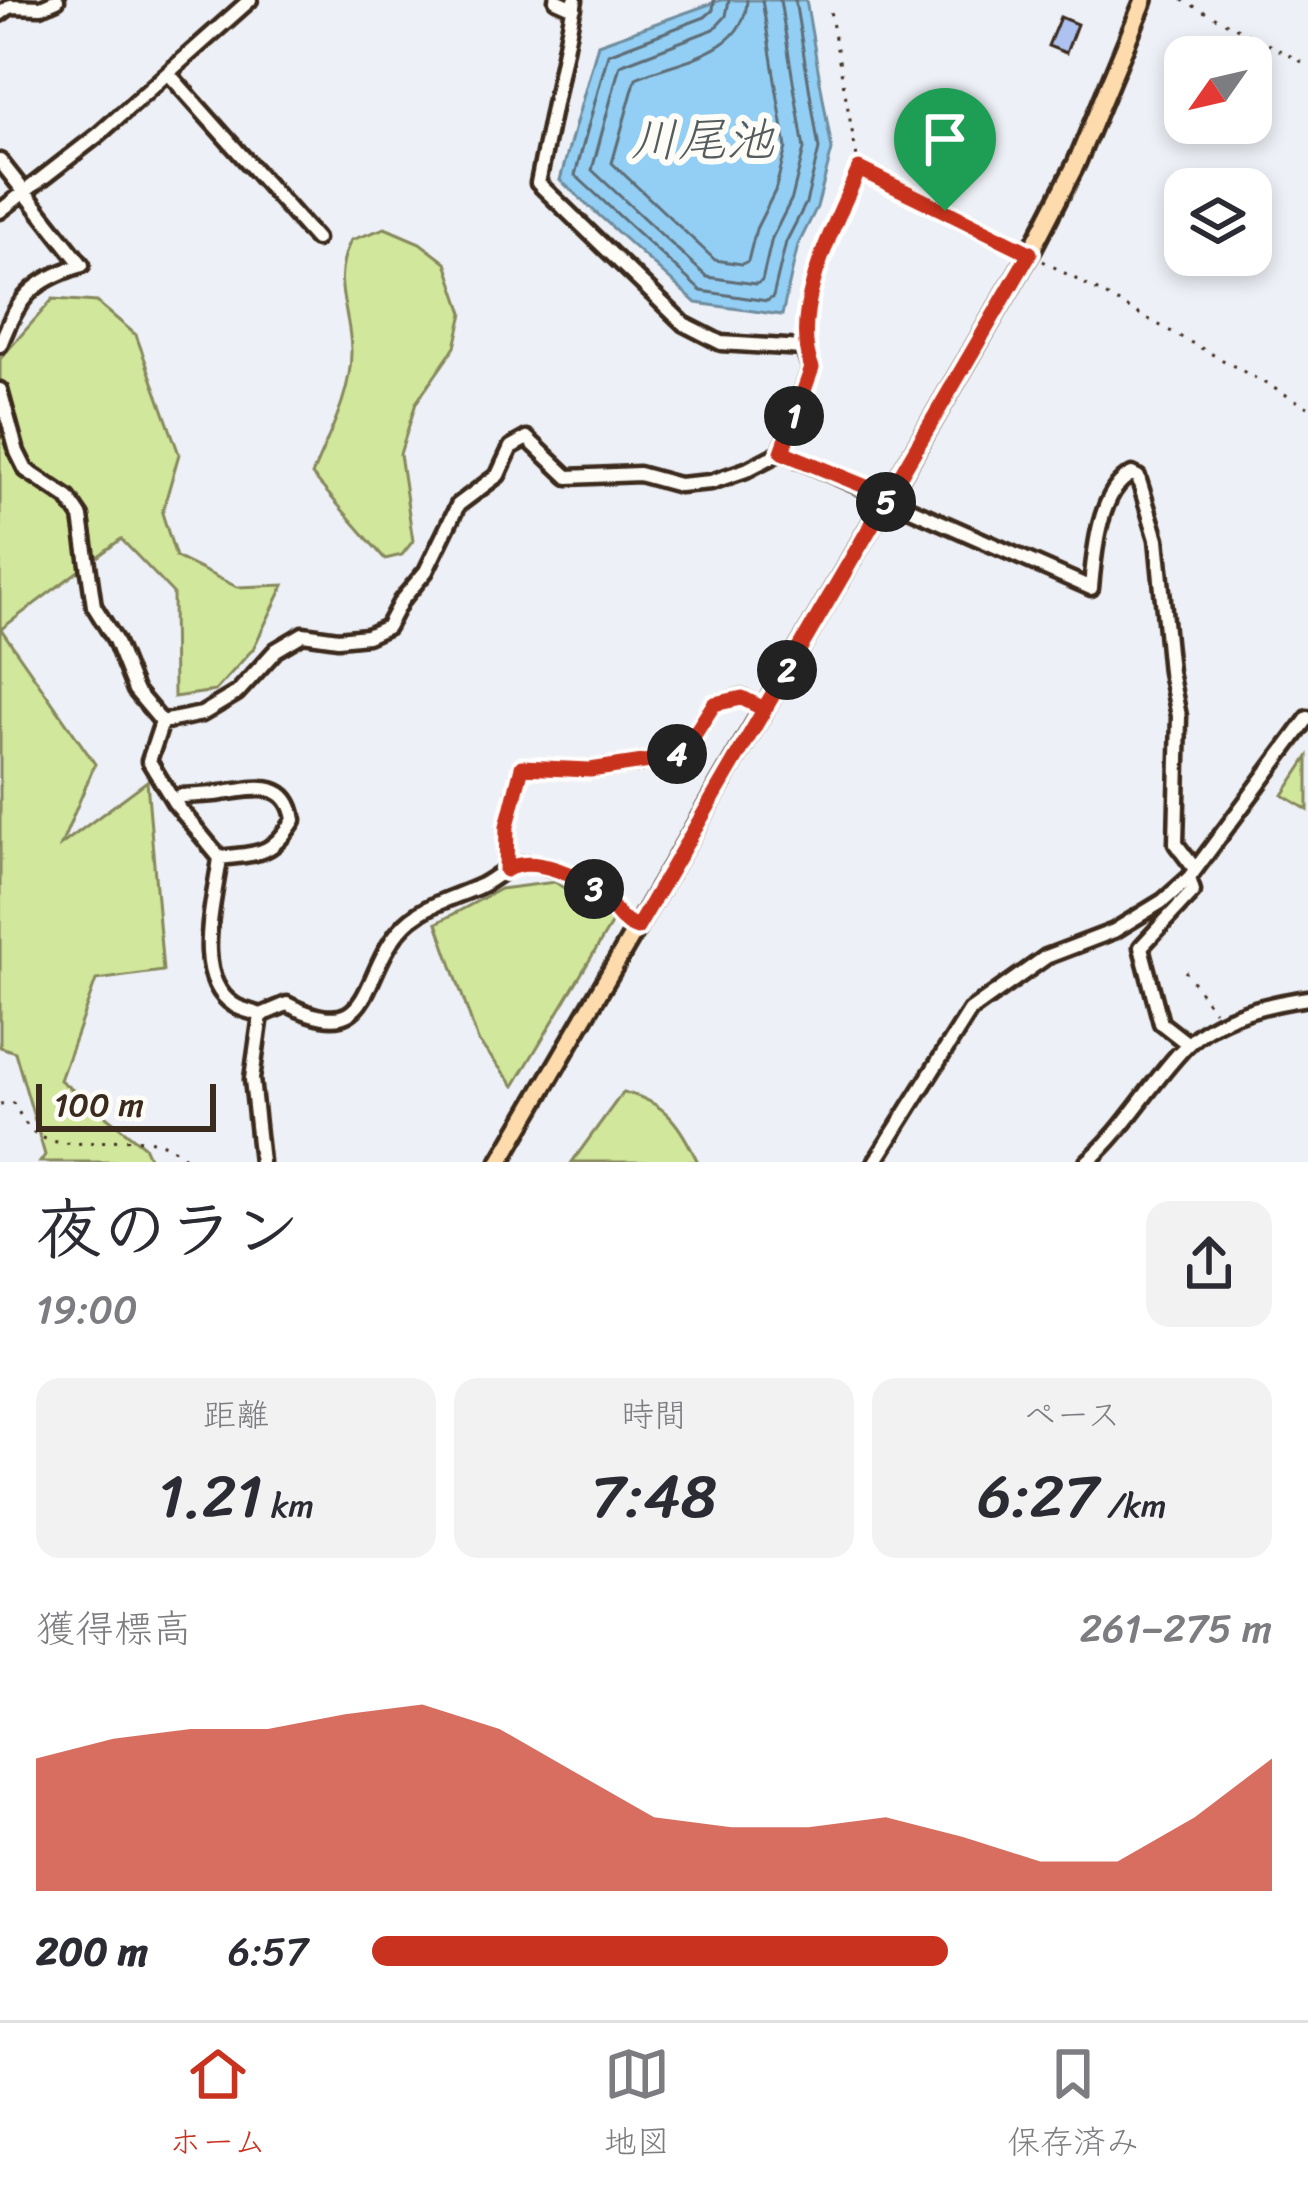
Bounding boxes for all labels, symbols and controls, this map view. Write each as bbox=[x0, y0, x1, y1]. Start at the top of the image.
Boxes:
north arrow bbox=[1164, 36, 1272, 144]
map controls bbox=[1164, 36, 1272, 276]
pin bbox=[894, 88, 996, 211]
water label: 川尾池 bbox=[630, 97, 775, 182]
icon: arrive bbox=[912, 106, 978, 172]
button: layers bbox=[1164, 168, 1272, 276]
pin: 1 bbox=[764, 386, 824, 446]
text: 1 bbox=[787, 387, 801, 445]
pin: 5 bbox=[856, 472, 916, 532]
text: 5 bbox=[876, 473, 896, 531]
pin: 2 bbox=[757, 640, 817, 700]
text: 2 bbox=[777, 641, 797, 699]
pin: 4 bbox=[647, 724, 707, 784]
text: 4 bbox=[667, 725, 687, 783]
pin: 3 bbox=[564, 859, 624, 919]
text: 3 bbox=[585, 860, 603, 918]
text: 100 m bbox=[54, 1076, 144, 1134]
scale bar bbox=[36, 1078, 216, 1131]
text: 夜のラン bbox=[36, 1171, 300, 1288]
button: share bbox=[1146, 1201, 1272, 1327]
text: 19:00 bbox=[36, 1275, 138, 1344]
text: 距離 bbox=[203, 1386, 269, 1444]
text: 時間 bbox=[621, 1386, 687, 1444]
text: ペース bbox=[1023, 1386, 1121, 1444]
text: 1.21 bbox=[158, 1444, 262, 1550]
text: 7:48 bbox=[591, 1444, 717, 1550]
text: 6:27 bbox=[978, 1444, 1099, 1550]
text: km bbox=[262, 1477, 314, 1535]
text: /km bbox=[1099, 1477, 1166, 1535]
text: 獲得標高 bbox=[36, 1594, 192, 1663]
text: 261–275 m bbox=[1080, 1594, 1272, 1663]
text: 200 m bbox=[36, 1917, 148, 1986]
text: 6:57 bbox=[228, 1917, 308, 1986]
tab: ホーム bbox=[169, 2041, 266, 2171]
tab: 地図 bbox=[604, 2041, 670, 2171]
tab: 保存済み bbox=[1007, 2041, 1139, 2171]

